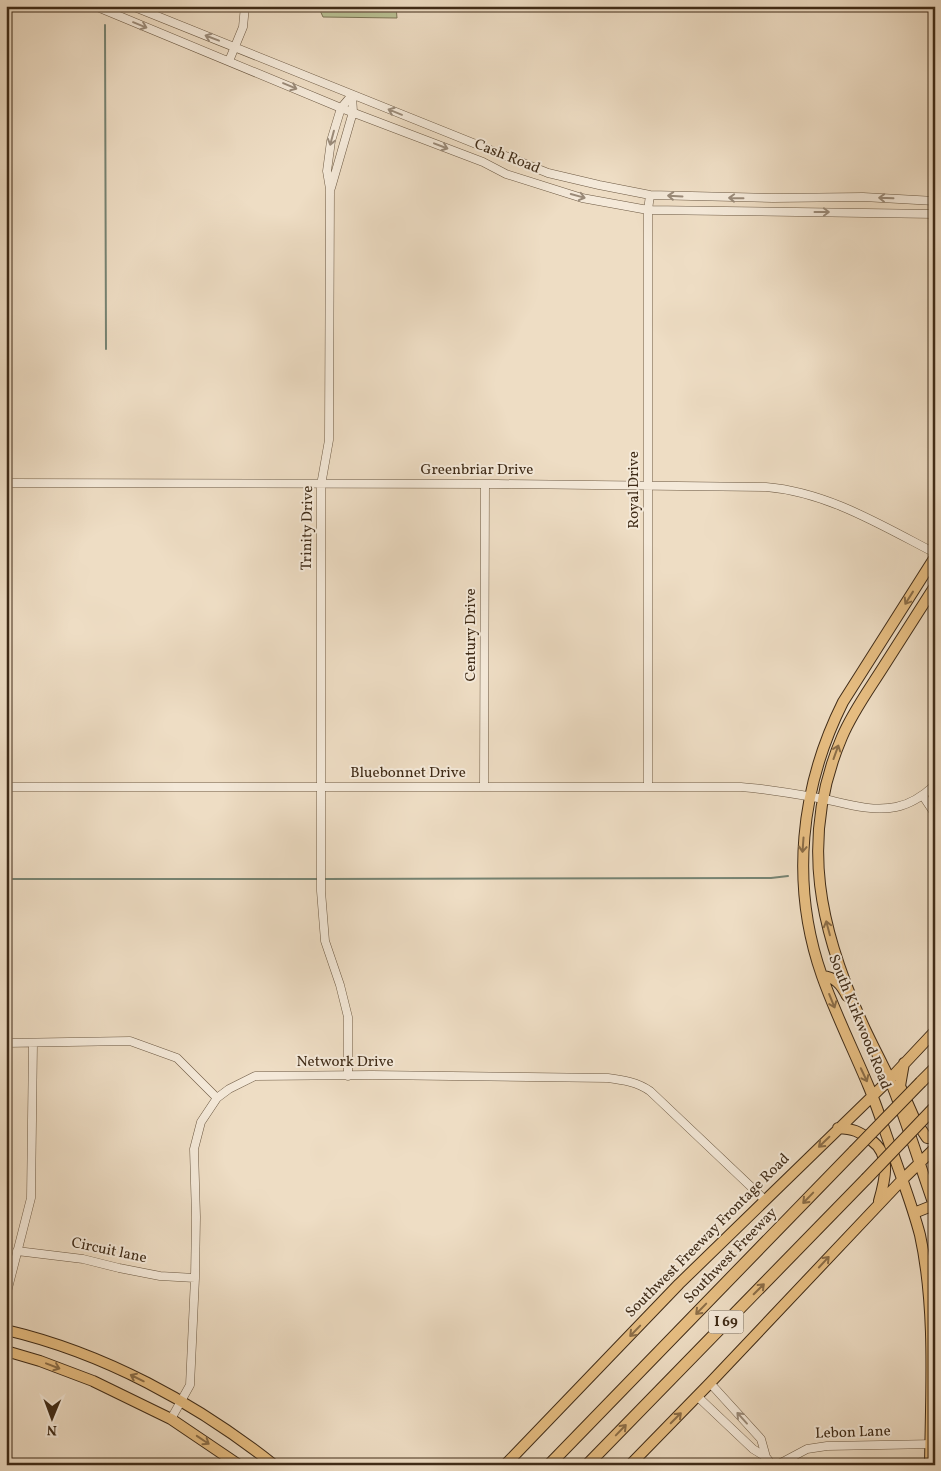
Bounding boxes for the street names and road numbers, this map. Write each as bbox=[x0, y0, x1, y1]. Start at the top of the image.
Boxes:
street label: Cash Road bbox=[471, 134, 543, 180]
street label: Royal Drive bbox=[624, 451, 645, 529]
street label: Greenbriar Drive bbox=[421, 460, 533, 481]
street label: Trinity Drive bbox=[297, 485, 319, 571]
street label: Century Drive bbox=[461, 588, 482, 682]
street label: Bluebonnet Drive bbox=[350, 763, 466, 784]
street label: South Kirkwood Road bbox=[822, 951, 896, 1093]
street label: Network Drive bbox=[296, 1052, 394, 1073]
street label: Southwest Freeway Frontage Road bbox=[622, 1150, 794, 1322]
street label: Southwest Freeway bbox=[681, 1204, 781, 1308]
street label: Circuit lane bbox=[69, 1233, 149, 1269]
road number: I 69 bbox=[708, 1310, 744, 1334]
street label: Lebon Lane bbox=[815, 1421, 891, 1445]

